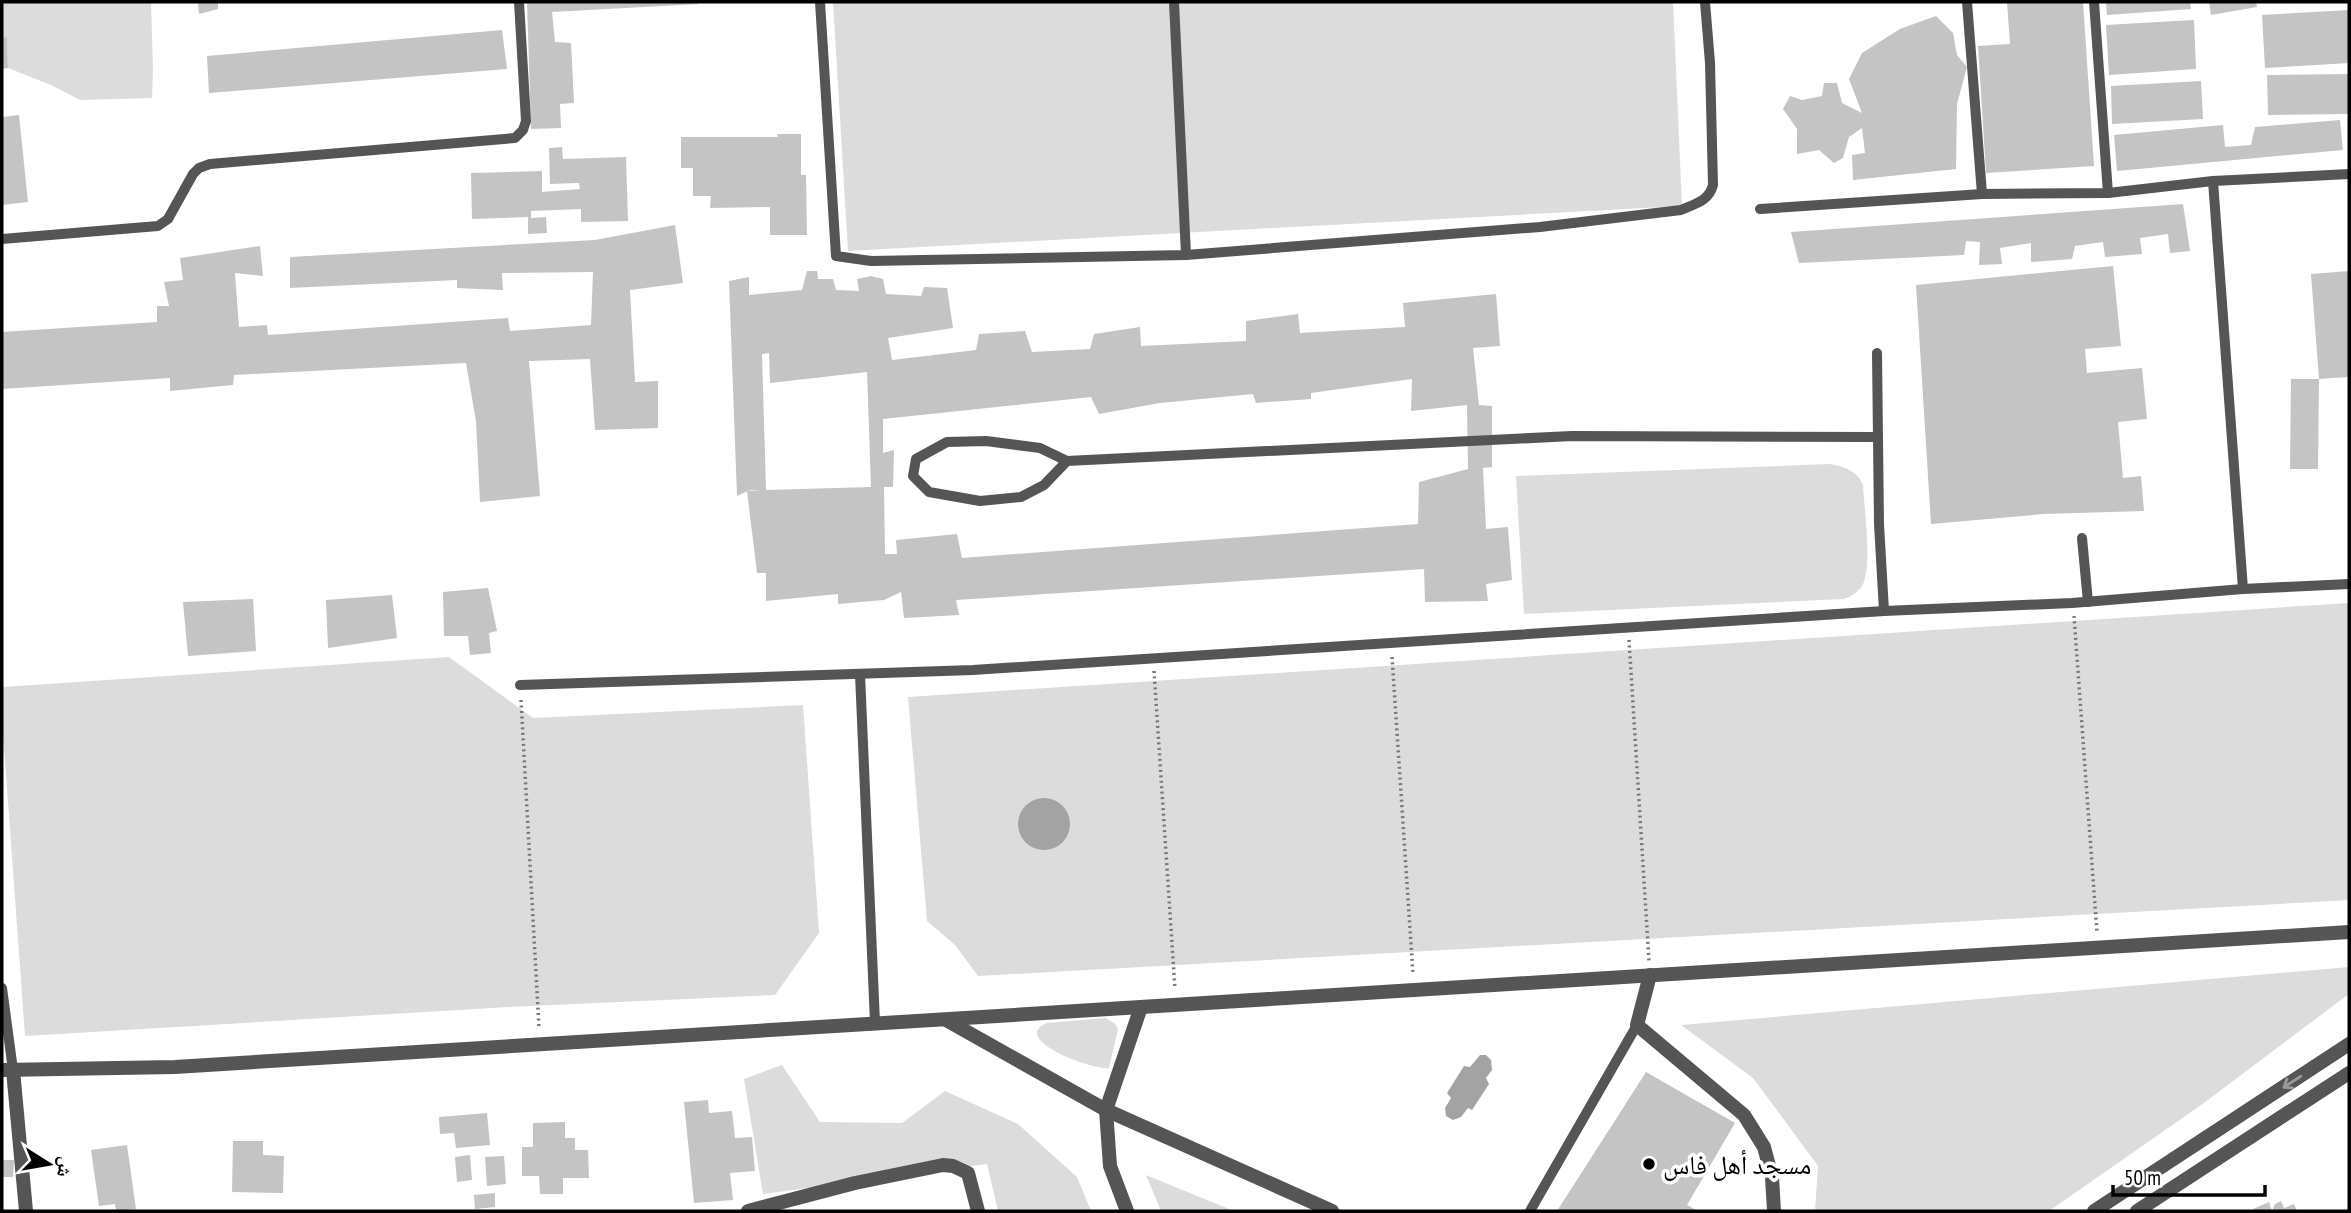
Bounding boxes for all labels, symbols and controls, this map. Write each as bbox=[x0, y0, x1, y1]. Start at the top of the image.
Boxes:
one-way arrow bbox=[2283, 1074, 2302, 1089]
north arrow bbox=[14, 1129, 84, 1199]
place label: مسجد أهل فاس bbox=[1663, 1148, 1811, 1181]
scale bar bbox=[2113, 1154, 2265, 1198]
text: ش bbox=[52, 1155, 79, 1179]
marker: مسجد أهل فاس bbox=[1641, 1156, 1657, 1172]
text: 50 m bbox=[2124, 1164, 2161, 1191]

